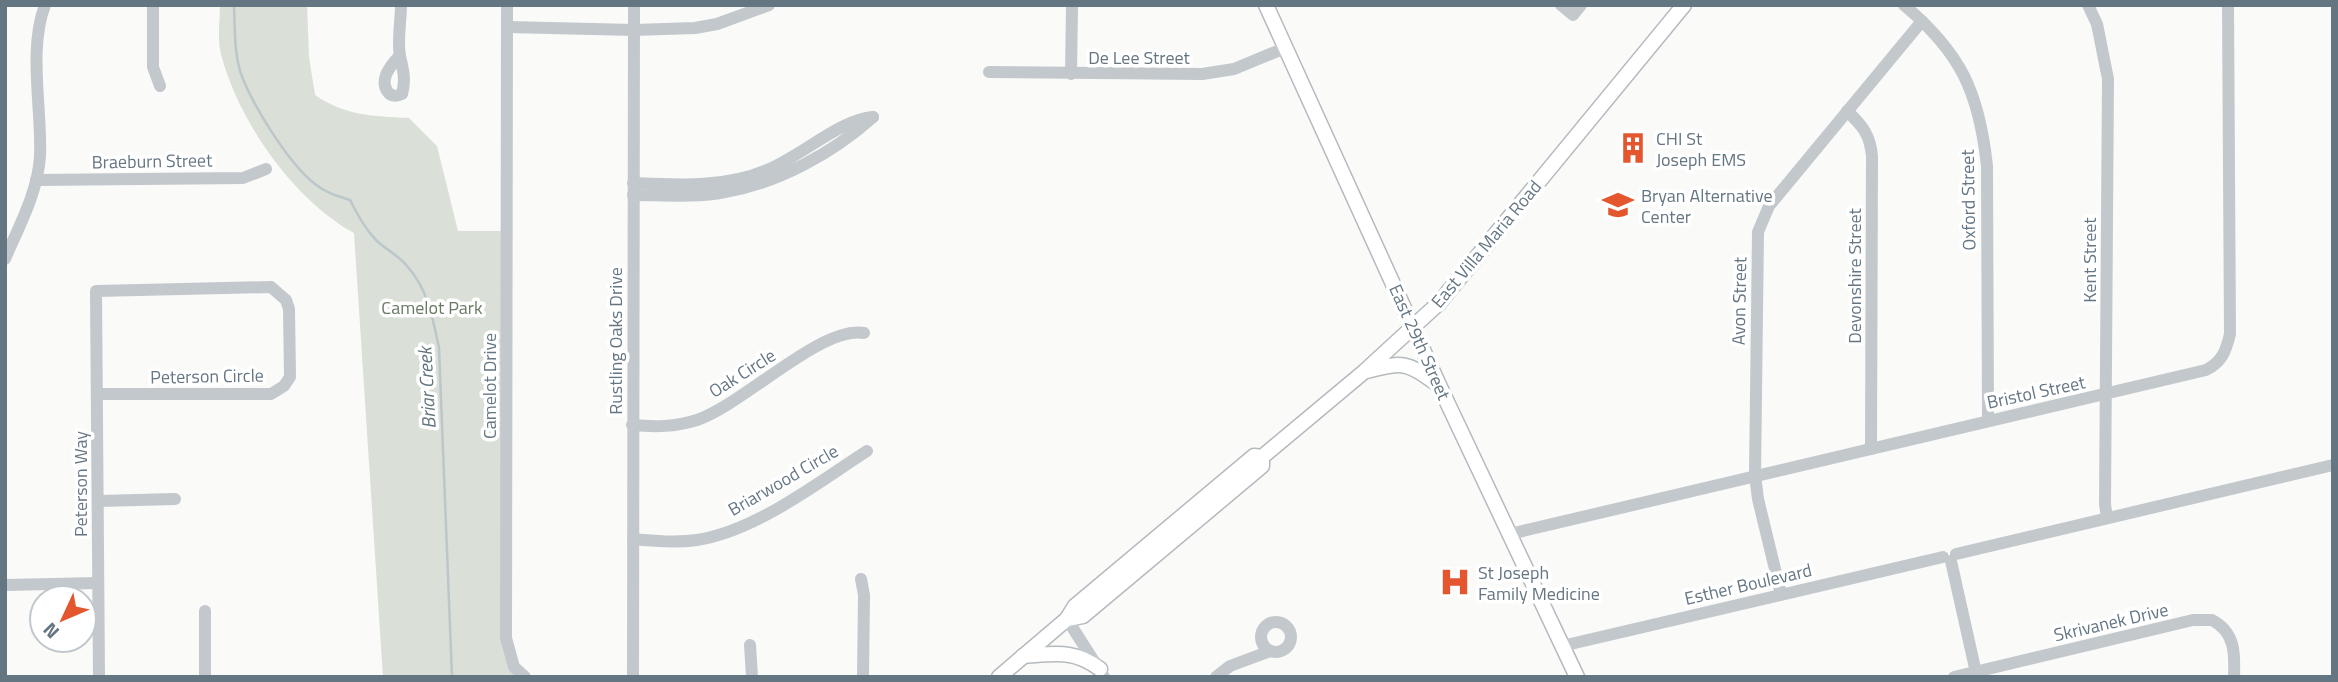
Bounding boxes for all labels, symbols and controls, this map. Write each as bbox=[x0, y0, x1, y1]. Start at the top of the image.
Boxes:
street label: De Lee Street bbox=[1088, 44, 1191, 71]
place label: CHI St Joseph EMS bbox=[1656, 125, 1746, 173]
building icon: CHI St Joseph EMS bbox=[1616, 131, 1650, 165]
street label: Braeburn Street bbox=[91, 146, 213, 176]
street label: Oxford Street bbox=[1954, 148, 1982, 251]
street label: East Villa Maria Road bbox=[1424, 174, 1548, 314]
place label: Bryan Alternative Center bbox=[1641, 182, 1773, 230]
school or university icon: Bryan Alternative Center bbox=[1601, 188, 1635, 222]
street label: Devonshire Street bbox=[1841, 207, 1868, 344]
street label: Kent Street bbox=[2076, 217, 2103, 303]
street label: Avon Street bbox=[1725, 256, 1753, 345]
street label: Rustling Oaks Drive bbox=[602, 267, 629, 415]
street label: East 29th Street bbox=[1382, 280, 1458, 405]
park label: Camelot Park bbox=[381, 294, 483, 321]
street label: Camelot Drive bbox=[476, 333, 503, 439]
street label: Oak Circle bbox=[703, 342, 781, 404]
water label: Briar Creek bbox=[409, 344, 443, 430]
street label: Peterson Circle bbox=[150, 362, 264, 390]
street label: Bristol Street bbox=[1984, 368, 2088, 416]
street label: Peterson Way bbox=[67, 431, 94, 537]
street label: Briarwood Circle bbox=[723, 437, 843, 523]
street label: Esther Boulevard bbox=[1682, 556, 1814, 612]
place label: St Joseph Family Medicine bbox=[1478, 559, 1600, 607]
hospital icon: St Joseph Family Medicine bbox=[1438, 565, 1472, 599]
north arrow bbox=[28, 584, 98, 654]
street label: Skrivanek Drive bbox=[2051, 596, 2171, 648]
text: N bbox=[35, 616, 65, 646]

